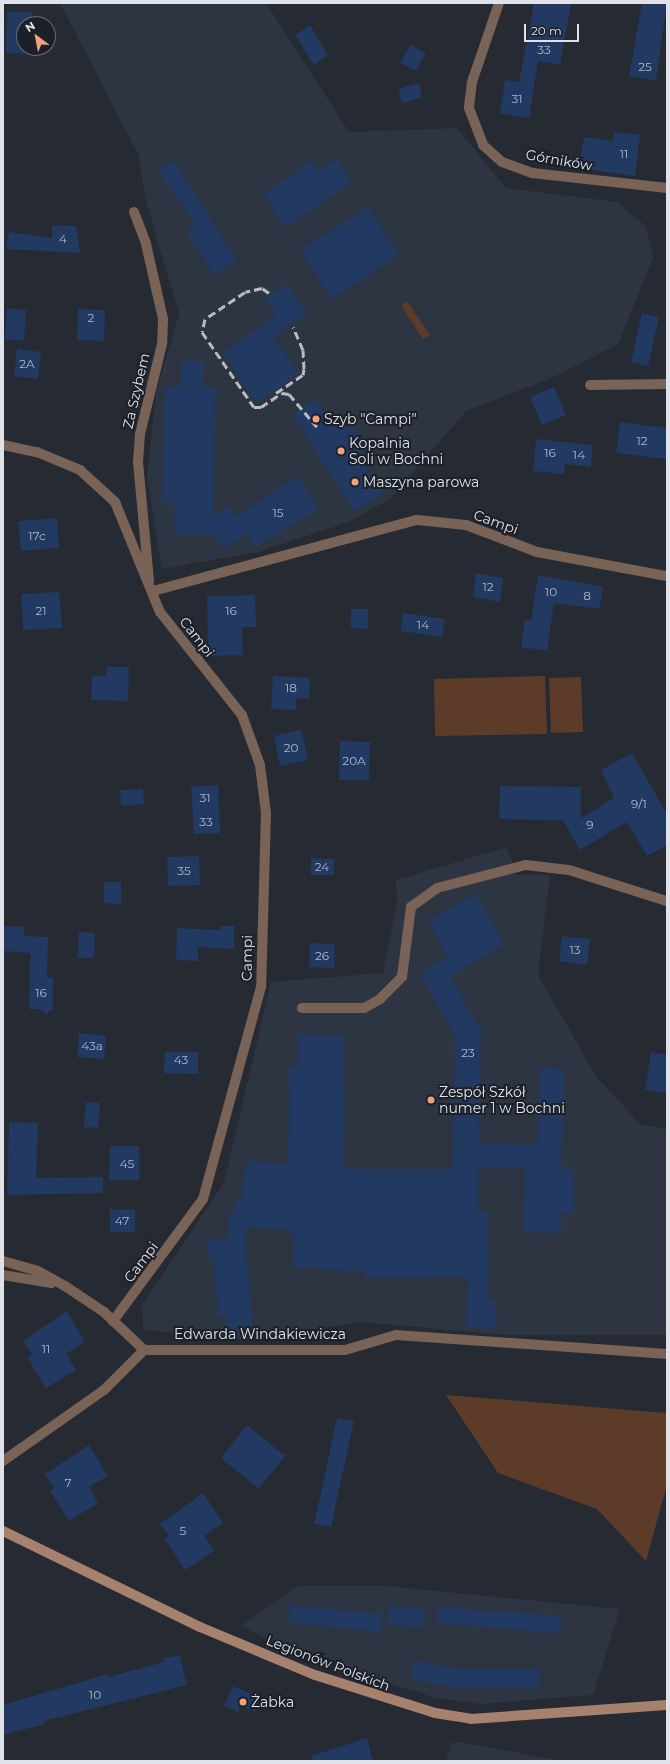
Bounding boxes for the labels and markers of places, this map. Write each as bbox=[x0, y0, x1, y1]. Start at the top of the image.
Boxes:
place label: Szyb "Campi" bbox=[324, 411, 417, 427]
marker: Szyb "Campi" bbox=[311, 414, 321, 424]
place label: Kopalnia Soli w Bochni bbox=[349, 435, 443, 468]
marker: Kopalnia Soli w Bochni bbox=[336, 446, 346, 456]
place label: Maszyna parowa bbox=[363, 474, 479, 490]
marker: Maszyna parowa bbox=[350, 477, 360, 487]
place label: Zespół Szkół numer 1 w Bochni bbox=[439, 1084, 565, 1116]
marker: Zespół Szkół numer 1 w Bochni bbox=[426, 1095, 436, 1105]
place label: Żabka bbox=[251, 1694, 294, 1710]
marker: Żabka bbox=[238, 1697, 248, 1707]

